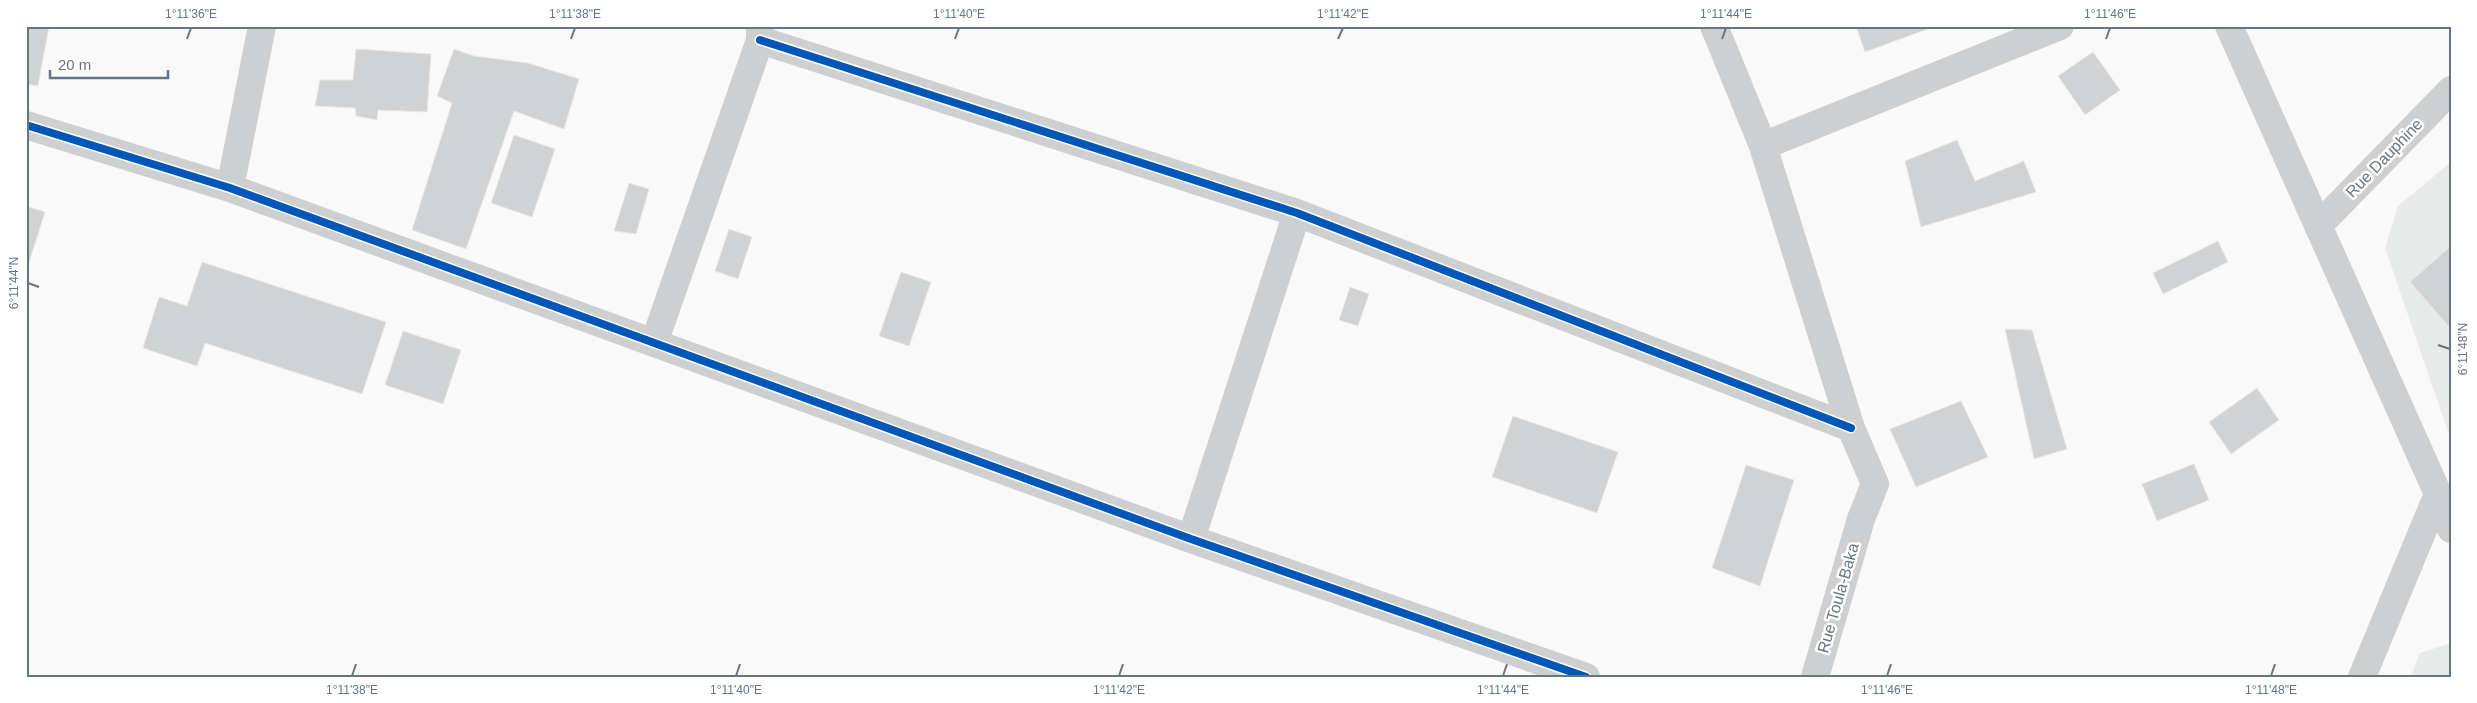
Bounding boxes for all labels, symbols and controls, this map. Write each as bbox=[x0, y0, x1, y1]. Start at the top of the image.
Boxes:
text: 1°11'36"E bbox=[165, 7, 217, 21]
text: 1°11'38"E bbox=[549, 7, 601, 21]
text: 1°11'40"E bbox=[933, 7, 985, 21]
text: 1°11'42"E bbox=[1317, 7, 1369, 21]
text: 1°11'44"E bbox=[1700, 7, 1752, 21]
text: 1°11'46"E bbox=[2084, 7, 2136, 21]
scale bar bbox=[50, 48, 168, 80]
text: 20 m bbox=[58, 56, 91, 73]
street label: Rue Dauphine bbox=[2342, 115, 2426, 201]
text: 6°11'44"N bbox=[7, 257, 21, 309]
text: 6°11'48"N bbox=[2456, 323, 2470, 375]
street label: Rue Toula-Baka bbox=[1814, 541, 1862, 655]
text: 1°11'38"E bbox=[326, 683, 378, 697]
text: 1°11'40"E bbox=[710, 683, 762, 697]
text: 1°11'42"E bbox=[1093, 683, 1145, 697]
text: 1°11'44"E bbox=[1477, 683, 1529, 697]
text: 1°11'46"E bbox=[1861, 683, 1913, 697]
text: 1°11'48"E bbox=[2245, 683, 2297, 697]

